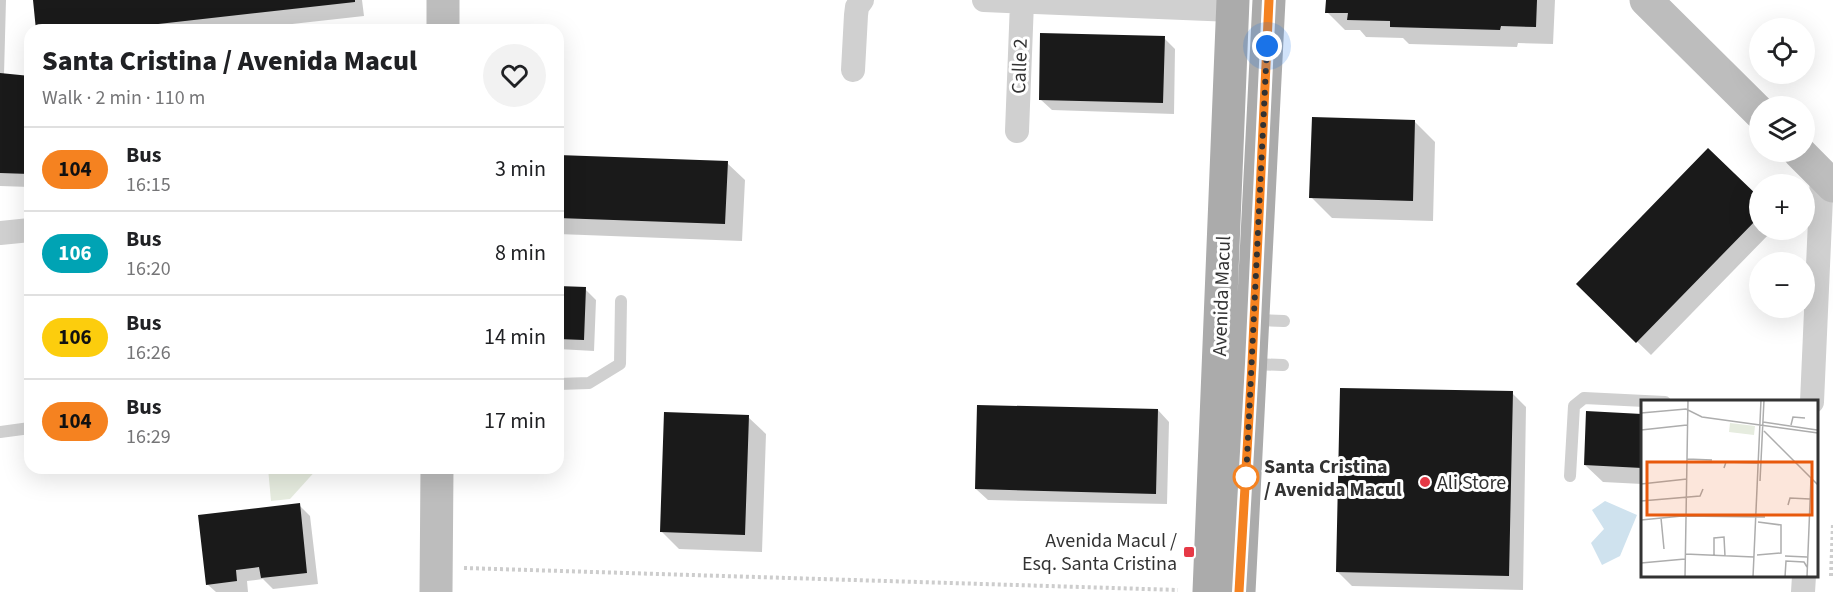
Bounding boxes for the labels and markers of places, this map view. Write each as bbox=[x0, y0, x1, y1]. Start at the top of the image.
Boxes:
place label: Santa Cristina / Avenida Macul bbox=[1264, 453, 1402, 504]
marker: Santa Cristina / Avenida Macul bbox=[1233, 464, 1259, 490]
place label: Ali Store bbox=[1437, 469, 1506, 497]
marker: Ali Store bbox=[1418, 475, 1432, 489]
place label: Avenida Macul / Esq. Santa Cristina bbox=[1022, 527, 1177, 578]
marker: Avenida Macul / Esq. Santa Cristina bbox=[1182, 545, 1196, 559]

